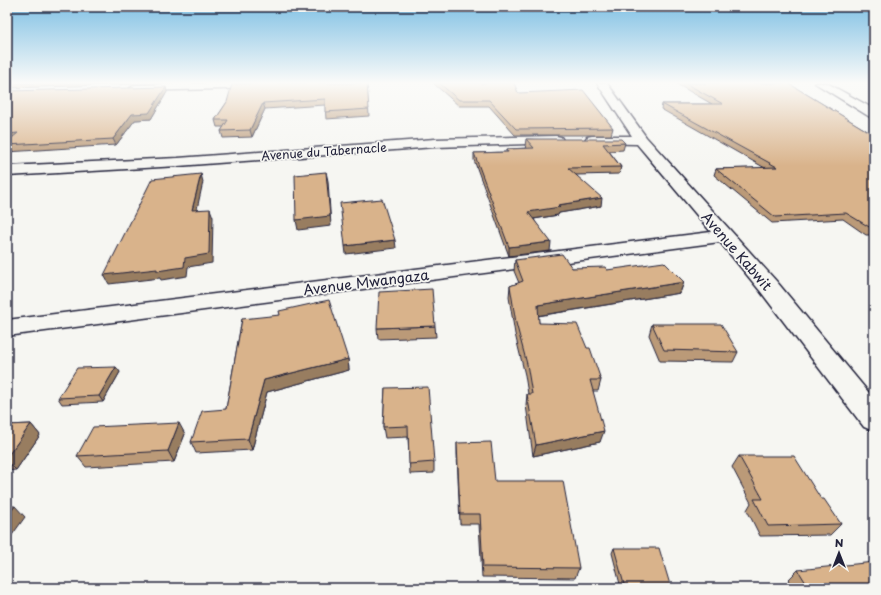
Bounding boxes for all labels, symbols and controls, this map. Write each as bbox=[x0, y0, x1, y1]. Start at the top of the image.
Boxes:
street label: Avenue du Tabernacle bbox=[261, 138, 388, 164]
street label: Avenue Kabwit bbox=[697, 207, 777, 295]
street label: Avenue Mwangaza bbox=[302, 264, 430, 300]
north arrow bbox=[819, 533, 859, 573]
text: N bbox=[835, 534, 844, 551]

